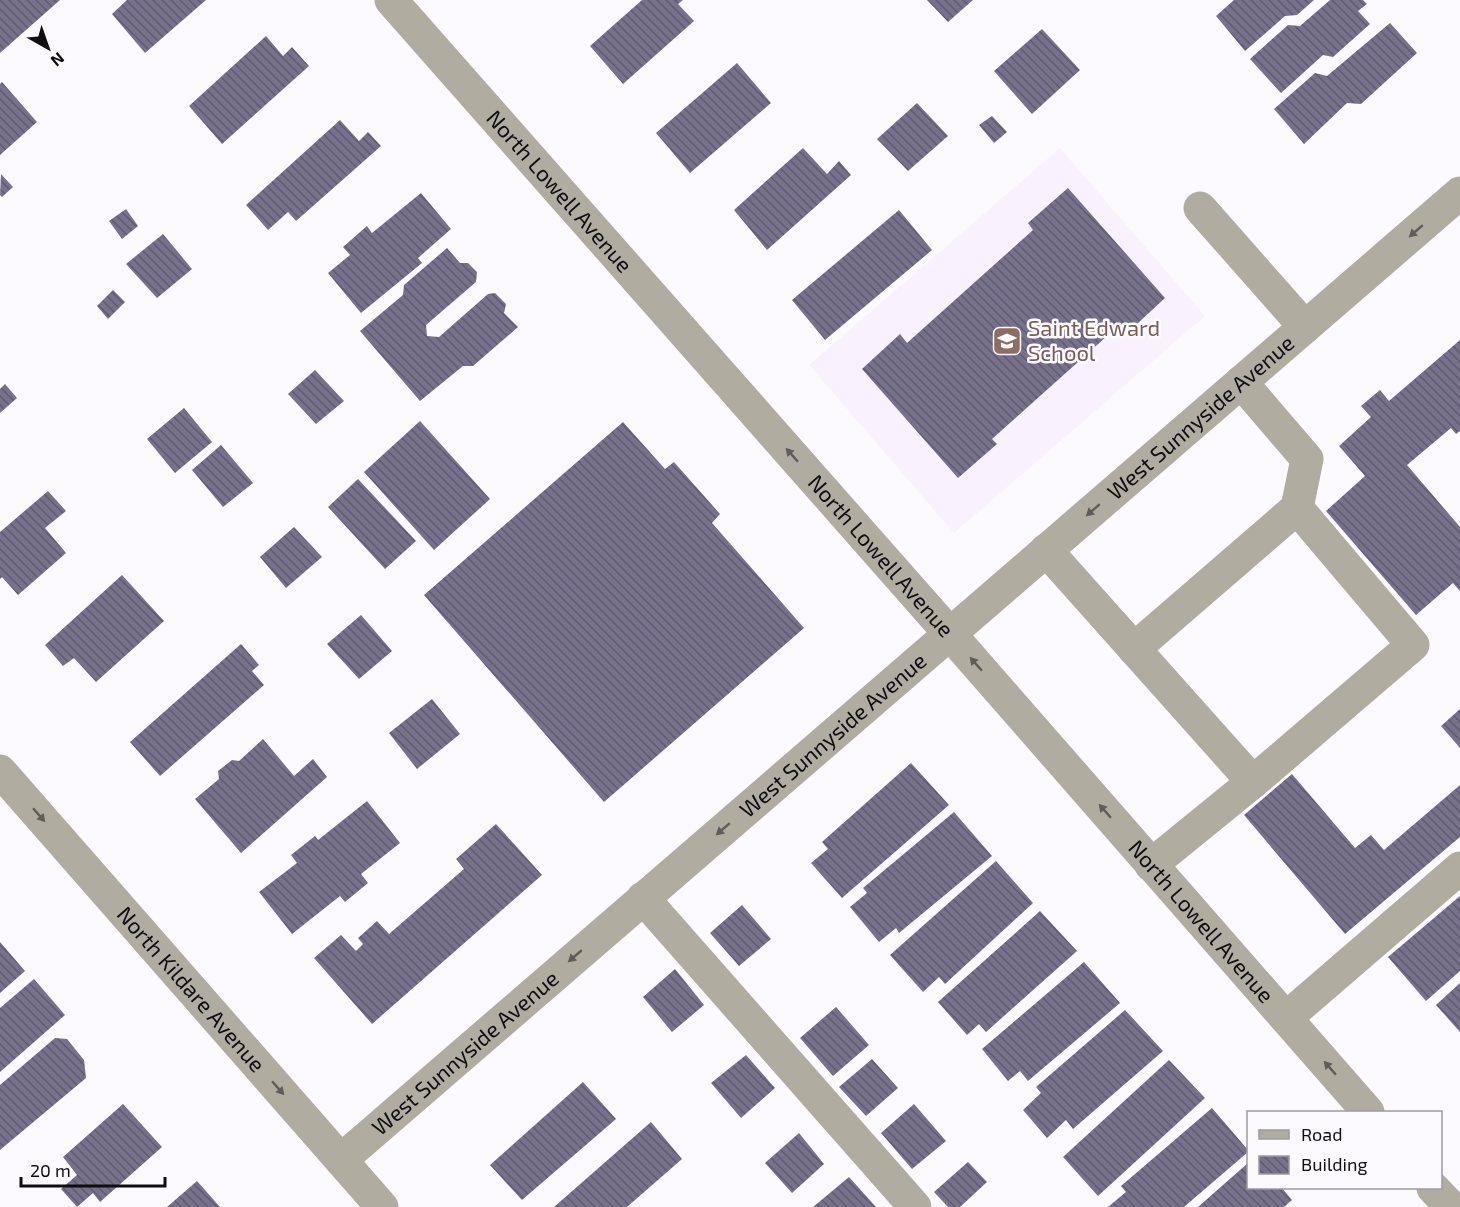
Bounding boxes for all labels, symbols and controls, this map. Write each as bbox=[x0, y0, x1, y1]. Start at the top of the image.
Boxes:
north arrow bbox=[18, 18, 78, 78]
text: N bbox=[47, 49, 68, 71]
street label: North Lowell Avenue bbox=[482, 104, 639, 277]
one-way arrow bbox=[1409, 224, 1424, 237]
place label: Saint Edward School bbox=[1028, 314, 1160, 365]
school or university icon: Saint Edward School bbox=[991, 325, 1023, 357]
street label: West Sunnyside Avenue bbox=[1101, 329, 1298, 504]
one-way arrow bbox=[786, 448, 799, 463]
street label: North Lowell Avenue bbox=[804, 469, 960, 641]
one-way arrow bbox=[1086, 503, 1101, 516]
street label: West Sunnyside Avenue bbox=[734, 647, 931, 822]
one-way arrow bbox=[970, 657, 983, 672]
one-way arrow bbox=[1098, 803, 1111, 819]
one-way arrow bbox=[32, 807, 45, 822]
one-way arrow bbox=[716, 822, 731, 835]
street label: North Lowell Avenue bbox=[1124, 834, 1280, 1007]
street label: North Kildare Avenue bbox=[112, 900, 271, 1076]
one-way arrow bbox=[568, 950, 583, 963]
street label: West Sunnyside Avenue bbox=[366, 964, 563, 1140]
one-way arrow bbox=[1323, 1061, 1336, 1076]
one-way arrow bbox=[271, 1080, 285, 1095]
legend bbox=[1247, 1111, 1442, 1189]
text: Road bbox=[1301, 1123, 1342, 1145]
scale bar bbox=[21, 1150, 165, 1188]
text: Building bbox=[1301, 1153, 1368, 1175]
text: 20 m bbox=[30, 1159, 71, 1181]

